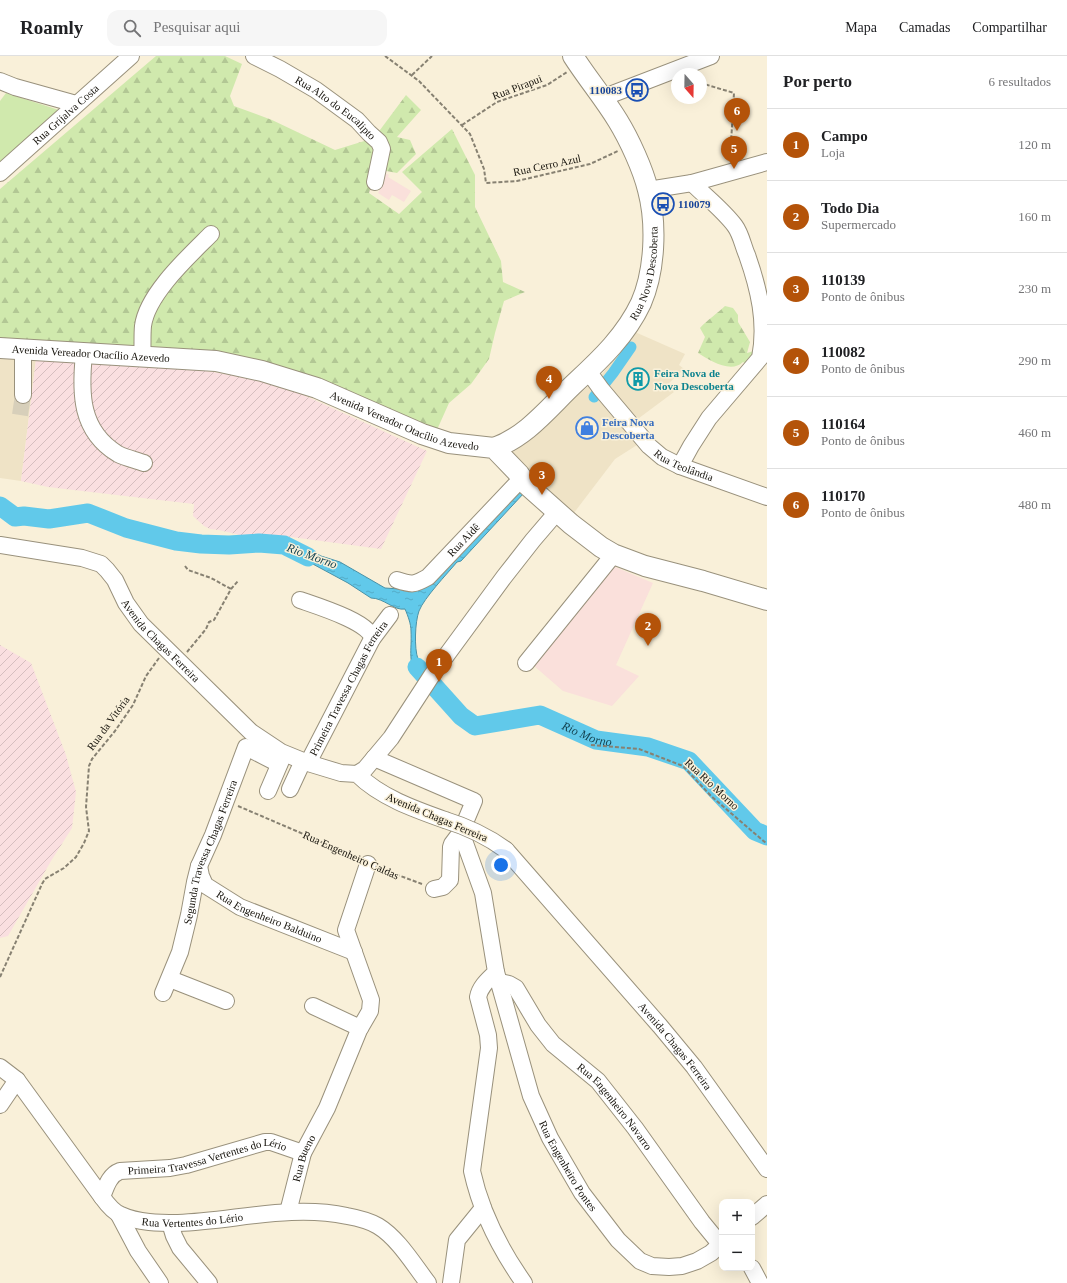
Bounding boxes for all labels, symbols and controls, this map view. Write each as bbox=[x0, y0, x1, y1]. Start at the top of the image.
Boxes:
search box bbox=[107, 10, 387, 46]
text: Roamly bbox=[20, 17, 83, 38]
icon: search bbox=[121, 17, 143, 39]
text: Pesquisar aqui bbox=[153, 19, 240, 35]
text: Mapa bbox=[845, 20, 877, 35]
text: Camadas bbox=[899, 20, 950, 35]
text: Compartilhar bbox=[972, 20, 1047, 35]
north arrow bbox=[671, 68, 707, 104]
street label: Rua Pirapui bbox=[490, 72, 544, 102]
text: Por perto bbox=[783, 72, 852, 91]
street label: Rua Alto do Eucalipto bbox=[293, 73, 378, 142]
text: 6 resultados bbox=[989, 74, 1051, 89]
bus stop icon: 110083 bbox=[624, 77, 650, 103]
street label: Rua Grijalva Costa bbox=[30, 82, 101, 147]
place label: 110083 bbox=[590, 84, 622, 96]
pin: 6 bbox=[724, 98, 750, 131]
text: Campo bbox=[821, 128, 868, 144]
pin: 5 bbox=[721, 136, 747, 169]
text: 1 bbox=[793, 137, 799, 152]
text: 120 m bbox=[1018, 137, 1051, 152]
text: Loja bbox=[821, 145, 845, 160]
street label: Rua Cerro Azul bbox=[512, 152, 582, 178]
bus stop icon: 110079 bbox=[650, 191, 676, 217]
place label: 110079 bbox=[678, 198, 711, 210]
text: Todo Dia bbox=[821, 200, 879, 216]
text: 2 bbox=[793, 209, 799, 224]
text: 160 m bbox=[1018, 209, 1051, 224]
text: Supermercado bbox=[821, 217, 896, 232]
street label: Rua Nova Descoberta bbox=[627, 226, 659, 322]
text: 110139 bbox=[821, 272, 865, 288]
text: 3 bbox=[793, 281, 799, 296]
text: 230 m bbox=[1018, 281, 1051, 296]
text: Ponto de ônibus bbox=[821, 289, 905, 304]
street label: Avenida Vereador Otacílio Azevedo bbox=[11, 343, 171, 364]
text: 110082 bbox=[821, 344, 865, 360]
text: 4 bbox=[793, 353, 799, 368]
text: 290 m bbox=[1018, 353, 1051, 368]
text: Ponto de ônibus bbox=[821, 361, 905, 376]
pin: 4 bbox=[536, 366, 562, 399]
building icon: Feira Nova de Nova Descoberta bbox=[625, 366, 651, 392]
place label: Feira Nova de Nova Descoberta bbox=[654, 367, 734, 392]
street label: Avenida Vereador Otacílio Azevedo bbox=[328, 388, 480, 452]
shop icon: Feira Nova Descoberta bbox=[574, 415, 600, 441]
place label: Feira Nova Descoberta bbox=[602, 416, 655, 441]
text: 110164 bbox=[821, 416, 865, 432]
text: 5 bbox=[793, 425, 799, 440]
text: 460 m bbox=[1018, 425, 1051, 440]
text: Ponto de ônibus bbox=[821, 433, 905, 448]
street label: Rua Teolândia bbox=[652, 447, 715, 483]
pin: 3 bbox=[529, 462, 555, 495]
text: 110170 bbox=[821, 488, 865, 504]
text: 6 bbox=[793, 497, 799, 512]
text: 480 m bbox=[1018, 497, 1051, 512]
text: Ponto de ônibus bbox=[821, 505, 905, 520]
street label: Rua Aidê bbox=[445, 521, 482, 559]
water label: Rio Morno bbox=[284, 540, 339, 572]
street label: Avenida Chagas Ferreira bbox=[119, 597, 202, 684]
pin: 2 bbox=[635, 613, 661, 646]
street label: Primeira Travessa Chagas Ferreira bbox=[307, 618, 390, 758]
pin: 1 bbox=[426, 649, 452, 682]
street label: Rua da Vitória bbox=[84, 694, 132, 752]
water label: Rio Morno bbox=[559, 718, 613, 749]
street label: Rua Rio Morno bbox=[683, 756, 742, 812]
street label: Segunda Travessa Chagas Ferreira bbox=[181, 778, 239, 926]
street label: Avenida Chagas Ferreira bbox=[384, 790, 490, 844]
street label: Rua Engenheiro Caldas bbox=[301, 828, 401, 882]
your location bbox=[491, 855, 511, 875]
street label: Rua Engenheiro Balduino bbox=[214, 888, 324, 945]
street label: Avenida Chagas Ferreira bbox=[636, 1000, 714, 1092]
street label: Rua Engenheiro Navarro bbox=[575, 1061, 655, 1153]
street label: Rua Engenheiro Pontes bbox=[537, 1119, 600, 1213]
street label: Rua Bueno bbox=[290, 1132, 318, 1183]
street label: Primeira Travessa Vertentes do Lério bbox=[127, 1136, 289, 1177]
map controls bbox=[719, 1199, 755, 1271]
button: + bbox=[719, 1199, 755, 1235]
street label: Rua Vertentes do Lério bbox=[141, 1211, 244, 1229]
button: − bbox=[719, 1235, 755, 1271]

